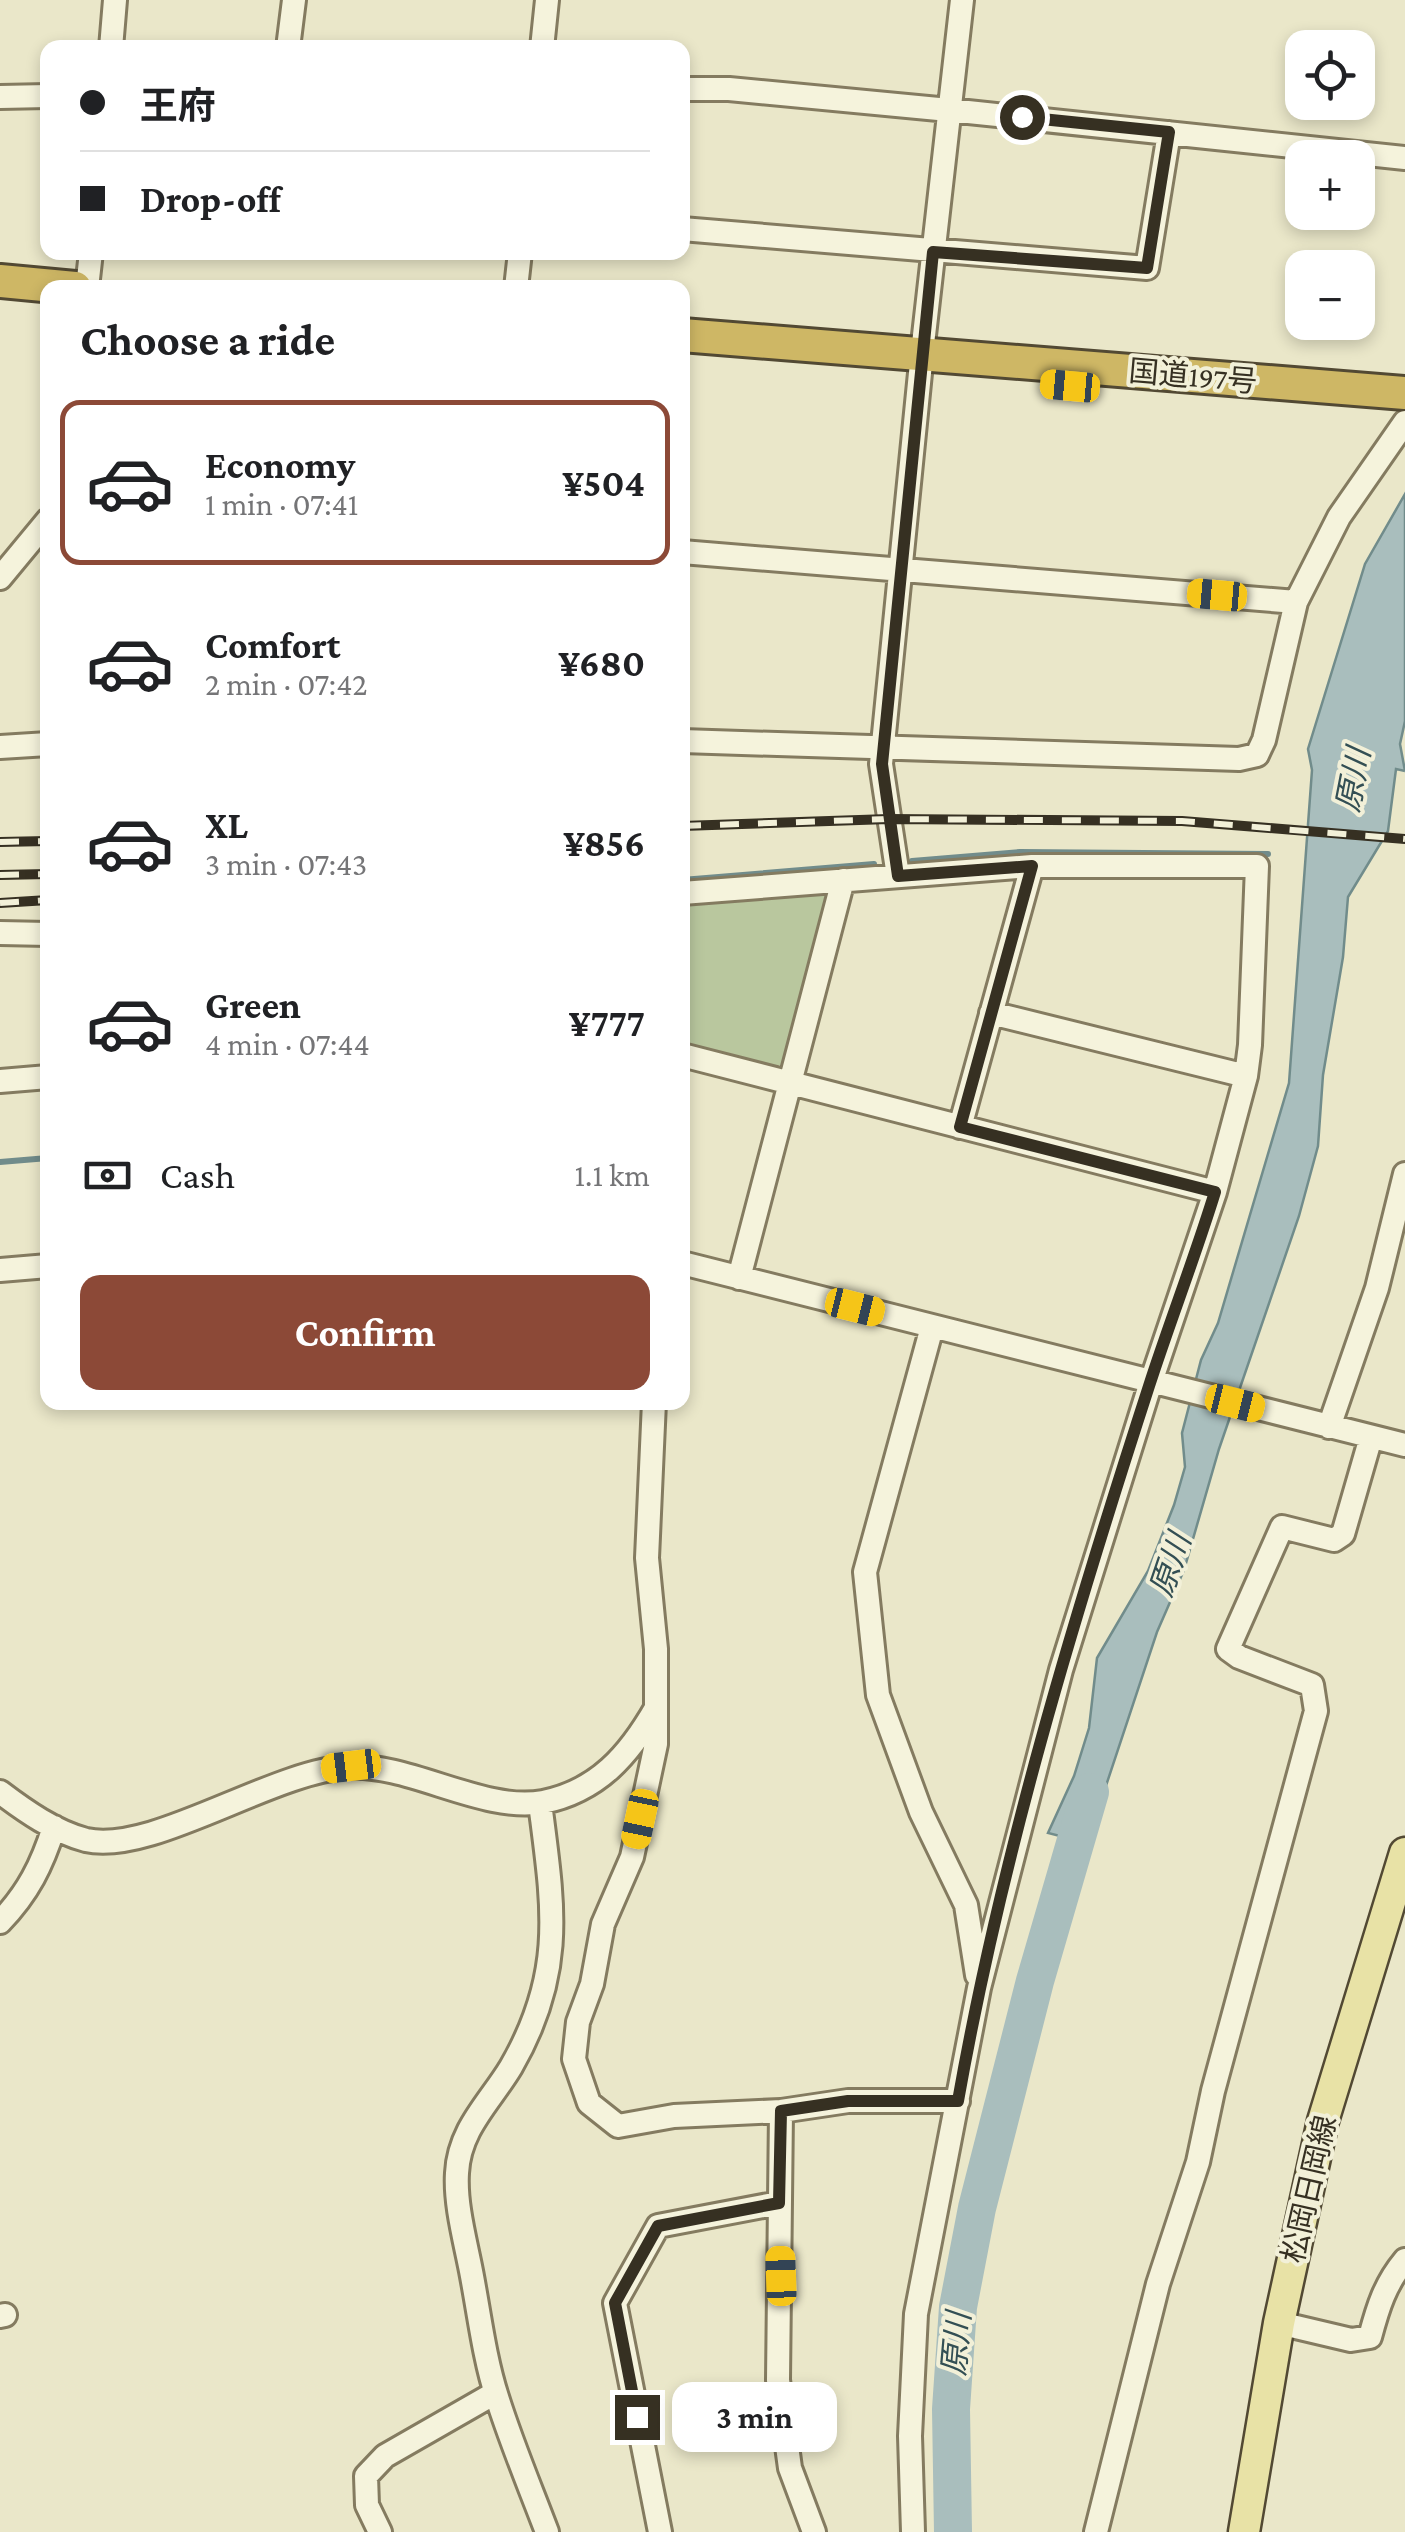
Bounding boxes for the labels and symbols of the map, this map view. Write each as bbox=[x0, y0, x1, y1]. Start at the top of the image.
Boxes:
route start bbox=[1000, 95, 1045, 140]
street label: 国道197号 bbox=[1128, 354, 1258, 398]
car bbox=[1039, 368, 1101, 404]
car bbox=[1186, 577, 1248, 613]
water label: 原川 bbox=[1329, 742, 1377, 815]
car bbox=[822, 1285, 888, 1329]
car bbox=[1202, 1381, 1268, 1425]
water label: 原川 bbox=[1143, 1526, 1198, 1601]
car bbox=[319, 1747, 383, 1785]
car bbox=[619, 1787, 661, 1851]
street label: 松岡日岡線 bbox=[1276, 2112, 1342, 2266]
car bbox=[765, 2245, 797, 2307]
water label: 原川 bbox=[935, 2308, 977, 2377]
callout: 3 min bbox=[672, 2382, 837, 2452]
route end bbox=[615, 2395, 660, 2440]

